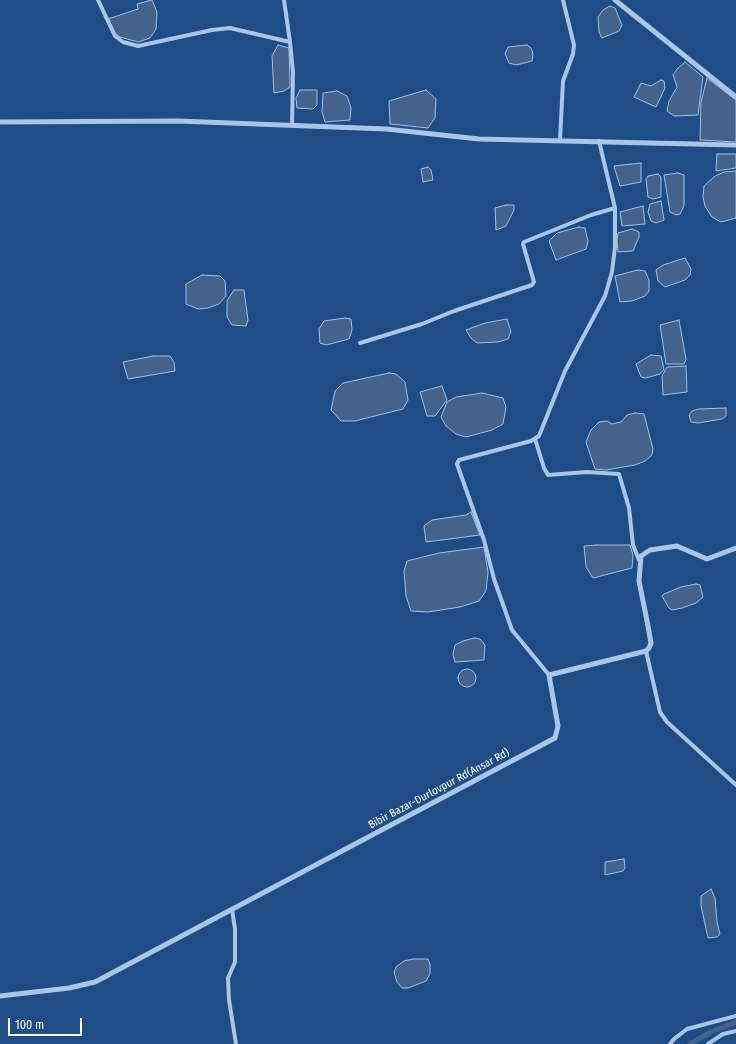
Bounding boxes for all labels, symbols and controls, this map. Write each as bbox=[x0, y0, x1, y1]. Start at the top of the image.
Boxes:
street label: Bibir Bazar-Durlovpur Rd(Ansar Rd) bbox=[366, 746, 512, 832]
scale bar bbox=[10, 1010, 84, 1036]
text: 100 m bbox=[15, 1018, 44, 1032]

